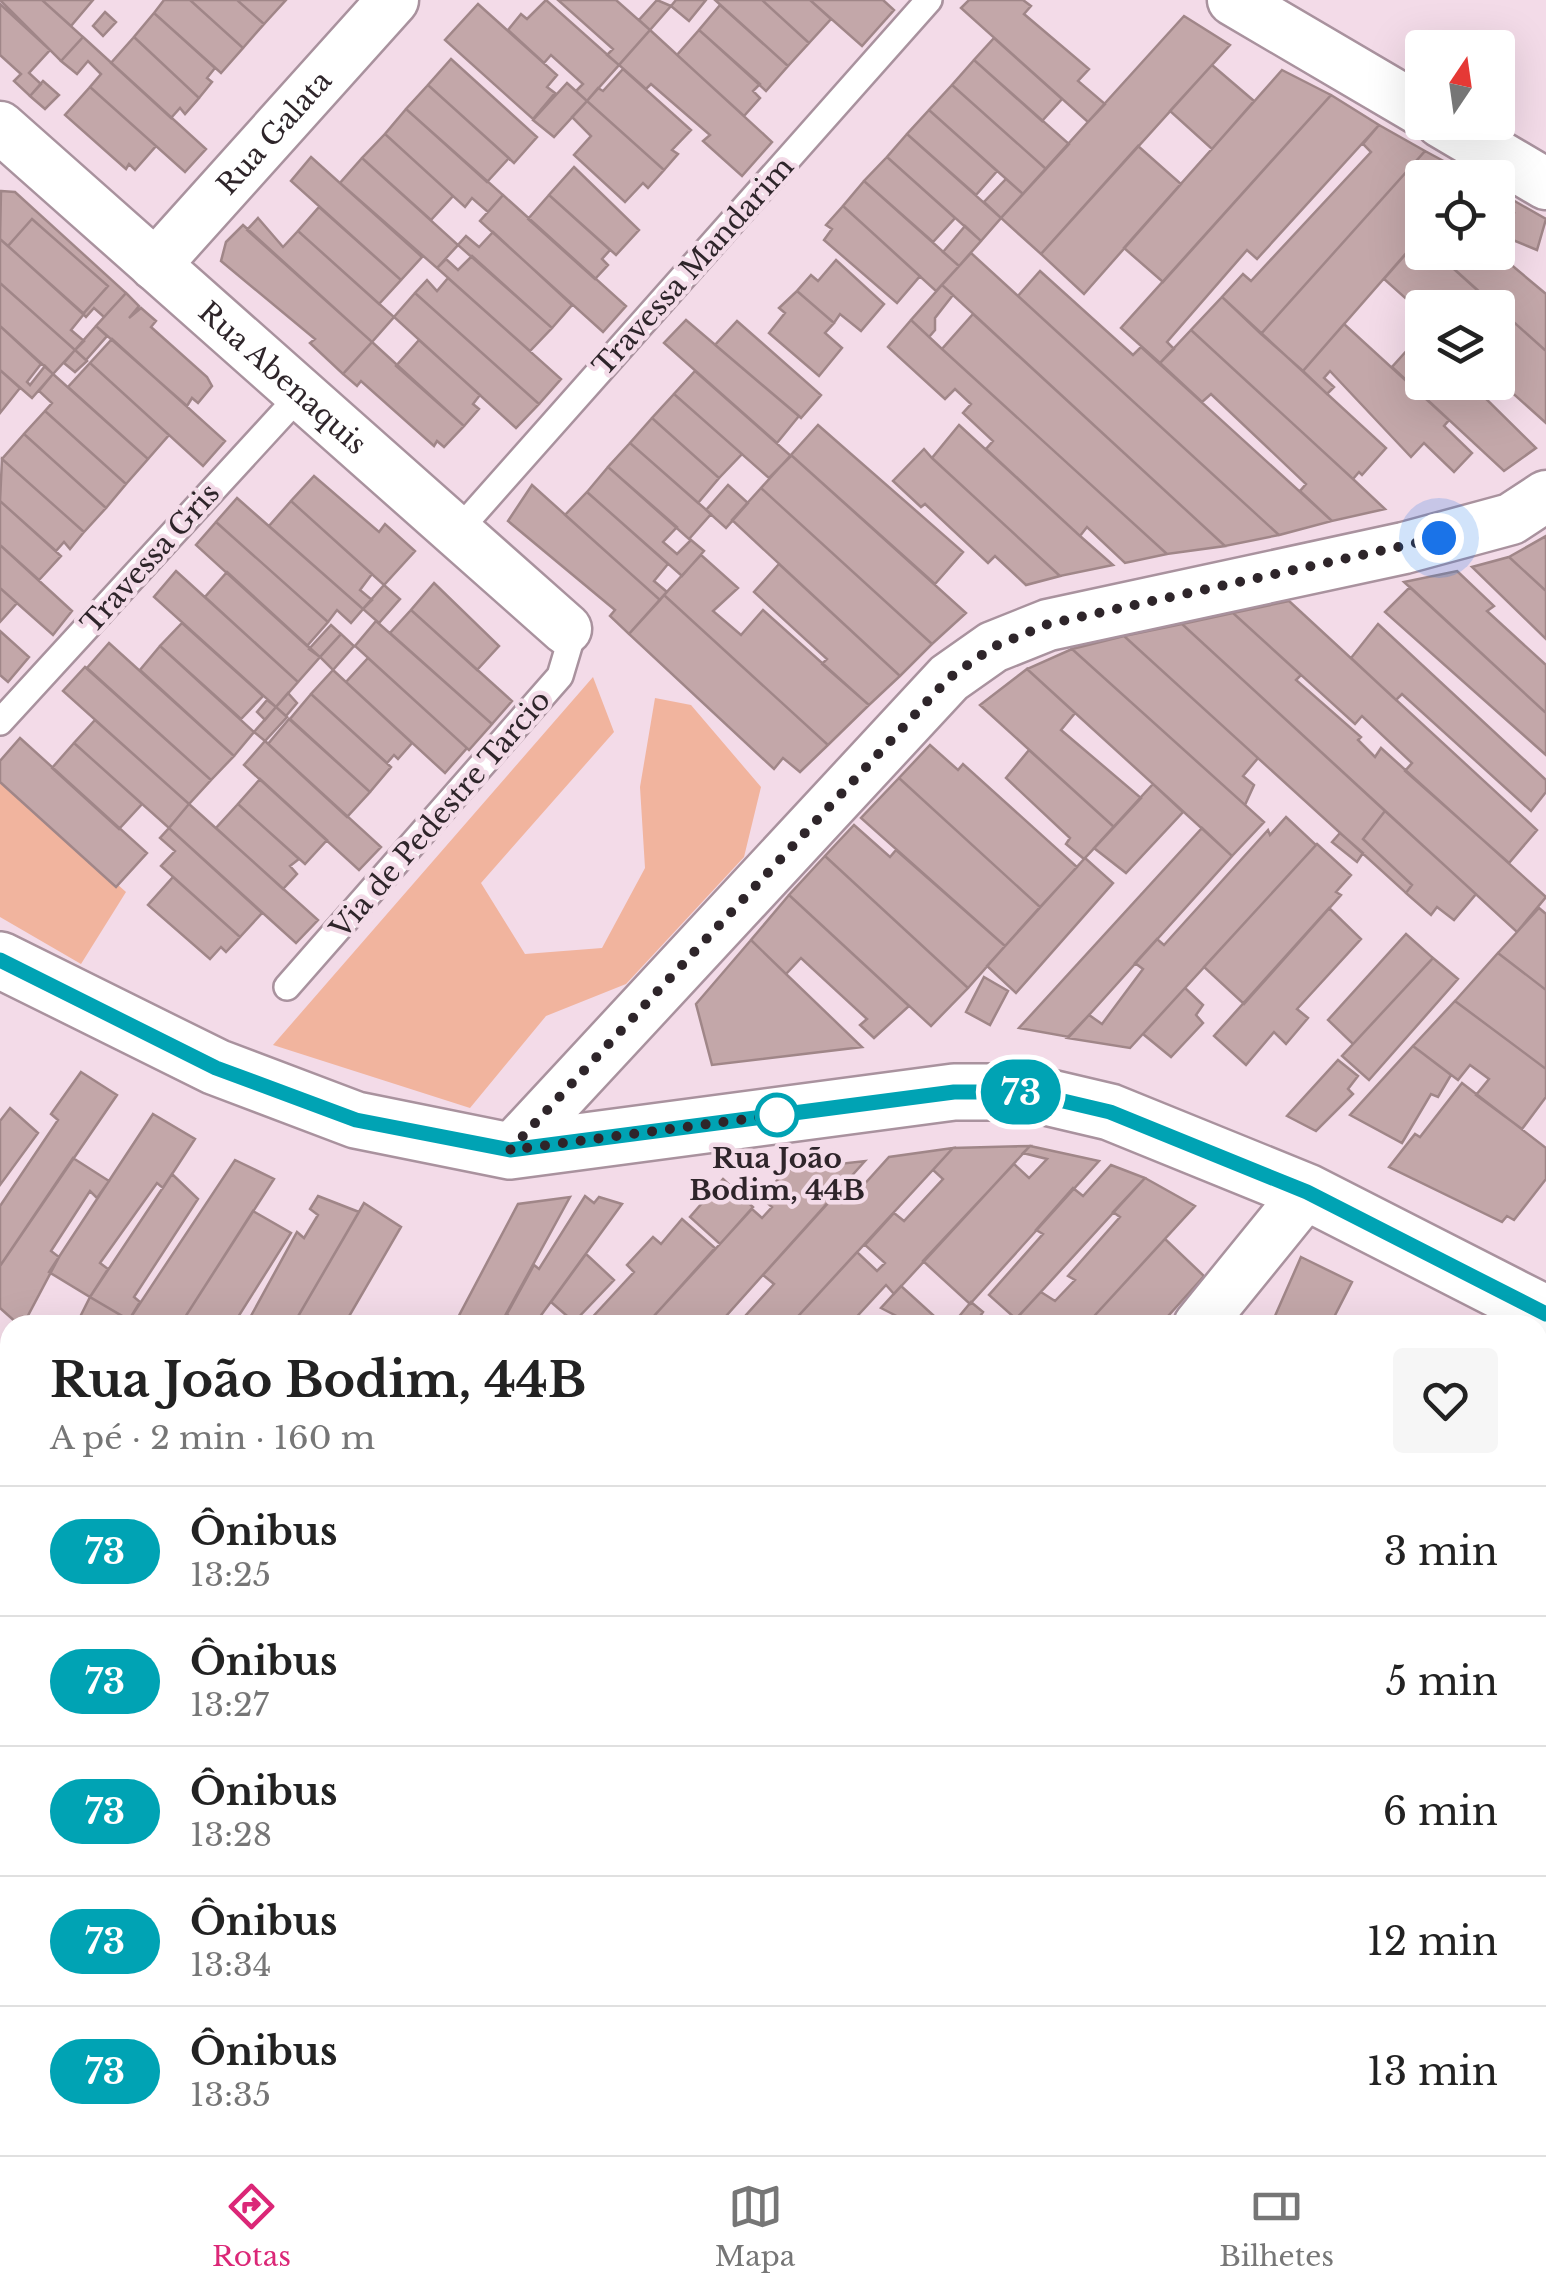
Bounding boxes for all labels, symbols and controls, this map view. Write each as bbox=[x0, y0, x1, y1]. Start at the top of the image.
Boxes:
north arrow bbox=[1405, 30, 1515, 140]
map controls bbox=[1405, 30, 1515, 400]
street label: Rua Galata bbox=[210, 63, 339, 202]
street label: Travessa Mandarim bbox=[586, 150, 801, 383]
button: locate bbox=[1405, 160, 1515, 270]
button: layers bbox=[1405, 290, 1515, 400]
street label: Rua Abenaquis bbox=[191, 294, 374, 462]
street label: Travessa Gris bbox=[74, 476, 227, 641]
your location bbox=[1414, 513, 1464, 563]
street label: Via de Pedestre Tarcio bbox=[322, 683, 558, 946]
line badge: 73 bbox=[976, 1060, 1066, 1124]
text: 73 bbox=[1001, 1071, 1041, 1114]
marker: Rua João Bodim, 44B bbox=[756, 1094, 798, 1136]
place label: Rua João Bodim, 44B bbox=[689, 1141, 865, 1208]
button: heart bbox=[1393, 1348, 1498, 1453]
text: Rua João Bodim, 44B bbox=[50, 1350, 586, 1410]
text: A pé · 2 min · 160 m bbox=[50, 1418, 375, 1458]
text: Ônibus bbox=[190, 1508, 337, 1555]
text: 3 min bbox=[1384, 1528, 1498, 1575]
text: 73 bbox=[85, 1530, 125, 1573]
text: 13:25 bbox=[190, 1555, 271, 1595]
text: Ônibus bbox=[190, 1638, 337, 1685]
text: 5 min bbox=[1386, 1658, 1498, 1705]
text: 73 bbox=[85, 1660, 125, 1703]
text: 13:27 bbox=[190, 1685, 269, 1725]
text: Ônibus bbox=[190, 1768, 337, 1815]
text: 6 min bbox=[1383, 1788, 1498, 1835]
text: 73 bbox=[85, 1790, 125, 1833]
text: 13:28 bbox=[190, 1815, 272, 1855]
text: Ônibus bbox=[190, 1898, 337, 1945]
text: 12 min bbox=[1367, 1918, 1498, 1965]
text: 73 bbox=[85, 1920, 125, 1963]
text: 13:34 bbox=[190, 1945, 272, 1985]
text: Ônibus bbox=[190, 2028, 337, 2075]
text: 13 min bbox=[1367, 2048, 1498, 2095]
text: 73 bbox=[85, 2050, 125, 2093]
text: 13:35 bbox=[190, 2075, 271, 2115]
tab: Rotas bbox=[212, 2179, 291, 2274]
tab: Mapa bbox=[715, 2179, 795, 2274]
tab: Bilhetes bbox=[1219, 2179, 1334, 2274]

